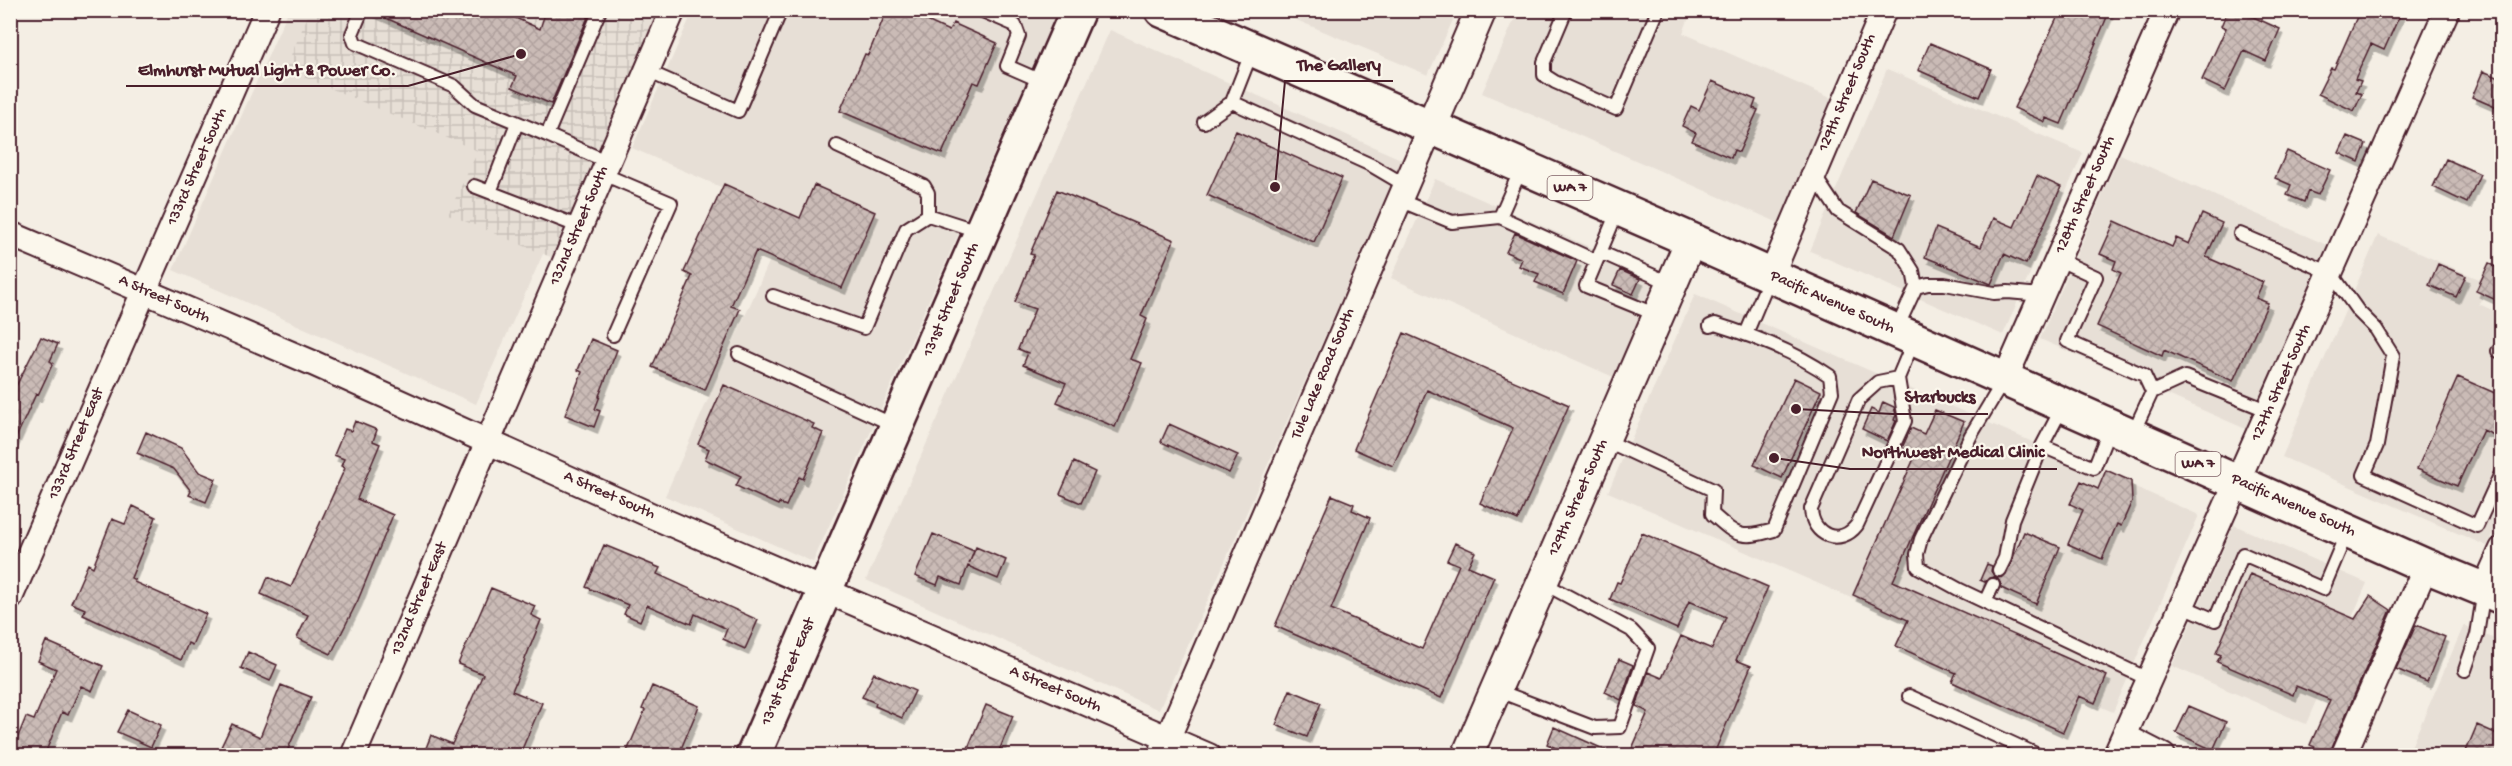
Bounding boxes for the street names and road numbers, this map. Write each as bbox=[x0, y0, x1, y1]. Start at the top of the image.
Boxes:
street label: 129th Street South bbox=[1814, 31, 1882, 156]
street label: 133rd Street South bbox=[163, 105, 233, 230]
street label: 128th Street South bbox=[2051, 133, 2121, 258]
street label: 132nd Street South bbox=[546, 163, 614, 290]
road number: WA 7 bbox=[1548, 176, 1592, 200]
street label: 131st Street South bbox=[919, 240, 985, 361]
street label: Pacific Avenue South bbox=[1766, 267, 1898, 339]
street label: A Street South bbox=[115, 271, 213, 329]
street label: Tule Lake Road South bbox=[1287, 305, 1360, 443]
street label: 127th Street South bbox=[2247, 321, 2317, 445]
street label: 133rd Street East bbox=[44, 384, 110, 504]
street label: 129th Street South bbox=[1544, 436, 1613, 560]
road number: WA 7 bbox=[2176, 452, 2220, 476]
street label: A Street South bbox=[560, 467, 658, 525]
street label: Pacific Avenue South bbox=[2227, 470, 2359, 542]
street label: 132nd Street East bbox=[387, 538, 453, 659]
street label: 131st Street East bbox=[757, 614, 821, 730]
street label: A Street South bbox=[1006, 662, 1104, 718]

